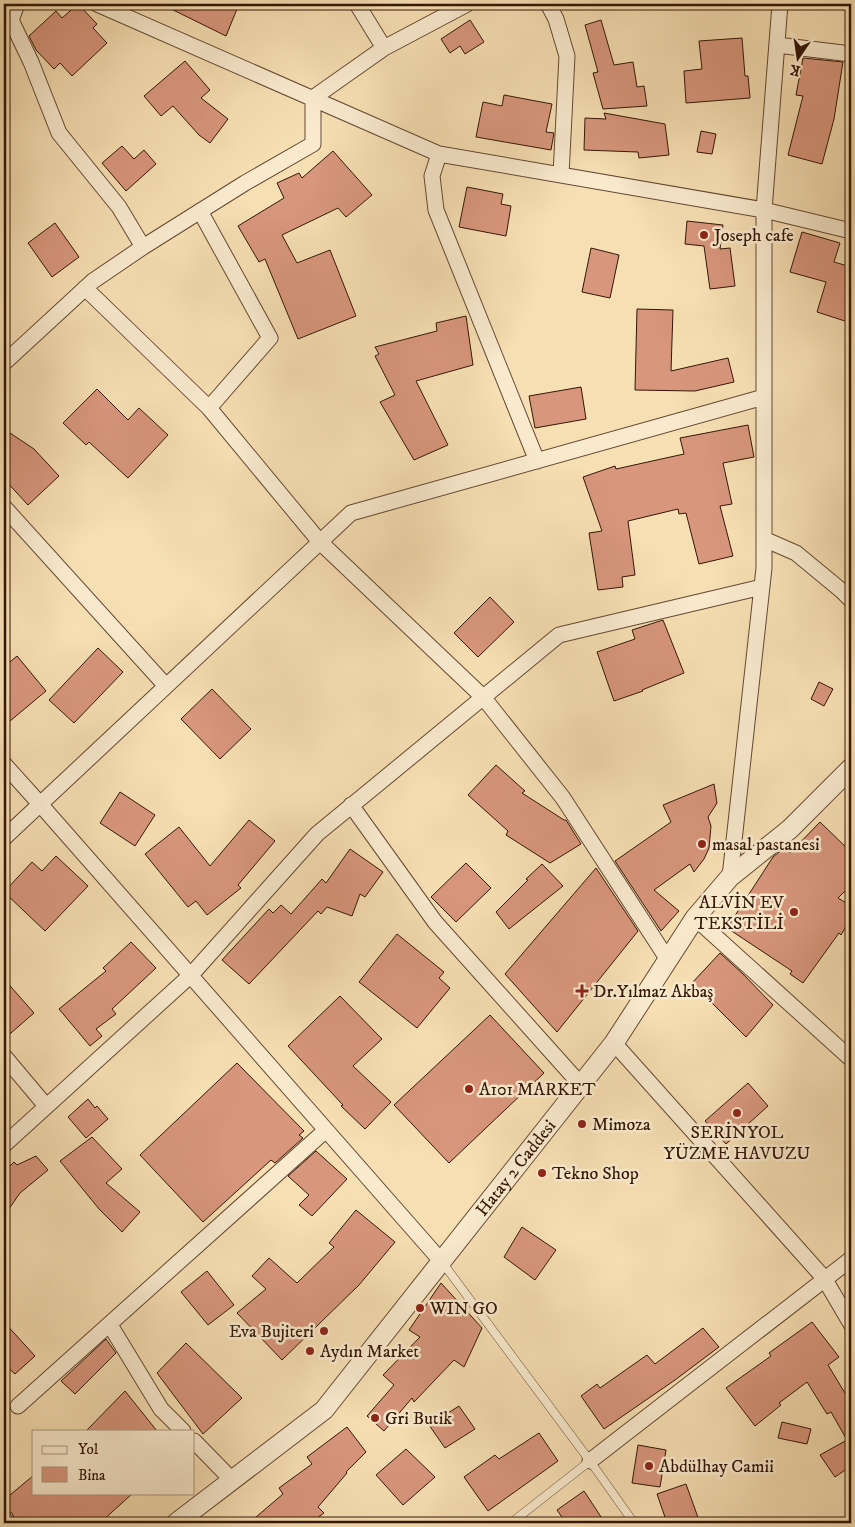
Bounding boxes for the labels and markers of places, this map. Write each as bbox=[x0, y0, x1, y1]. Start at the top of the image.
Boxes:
place label: Joseph cafe bbox=[712, 225, 794, 247]
marker: Joseph cafe bbox=[698, 229, 710, 241]
place label: masal pastanesi bbox=[712, 834, 820, 856]
marker: masal pastanesi bbox=[696, 838, 708, 850]
place label: ALVİN EV TEKSTİLİ bbox=[694, 891, 785, 935]
marker: ALVİN EV TEKSTİLİ bbox=[788, 906, 800, 918]
place label: Dr.Yılmaz Akbaş bbox=[593, 981, 713, 1003]
marker: Dr.Yılmaz Akbaş bbox=[575, 984, 589, 998]
place label: A101 MARKET bbox=[479, 1079, 596, 1101]
marker: A101 MARKET bbox=[463, 1083, 475, 1095]
marker: SERİNYOL YÜZME HAVUZU bbox=[731, 1107, 743, 1119]
place label: Mimoza bbox=[592, 1114, 651, 1136]
marker: Mimoza bbox=[576, 1118, 588, 1130]
place label: SERİNYOL YÜZME HAVUZU bbox=[664, 1121, 810, 1165]
place label: Tekno Shop bbox=[552, 1163, 639, 1185]
marker: Tekno Shop bbox=[536, 1167, 548, 1179]
place label: WIN GO bbox=[429, 1298, 498, 1320]
marker: WIN GO bbox=[414, 1302, 426, 1314]
place label: Eva Bujiteri bbox=[229, 1321, 314, 1343]
marker: Eva Bujiteri bbox=[318, 1325, 330, 1337]
place label: Aydın Market bbox=[320, 1341, 419, 1363]
marker: Aydın Market bbox=[304, 1345, 316, 1357]
place label: Gri Butik bbox=[385, 1408, 452, 1430]
marker: Gri Butik bbox=[369, 1412, 381, 1424]
place label: Abdülhay Camii bbox=[659, 1456, 774, 1478]
marker: Abdülhay Camii bbox=[643, 1460, 655, 1472]

